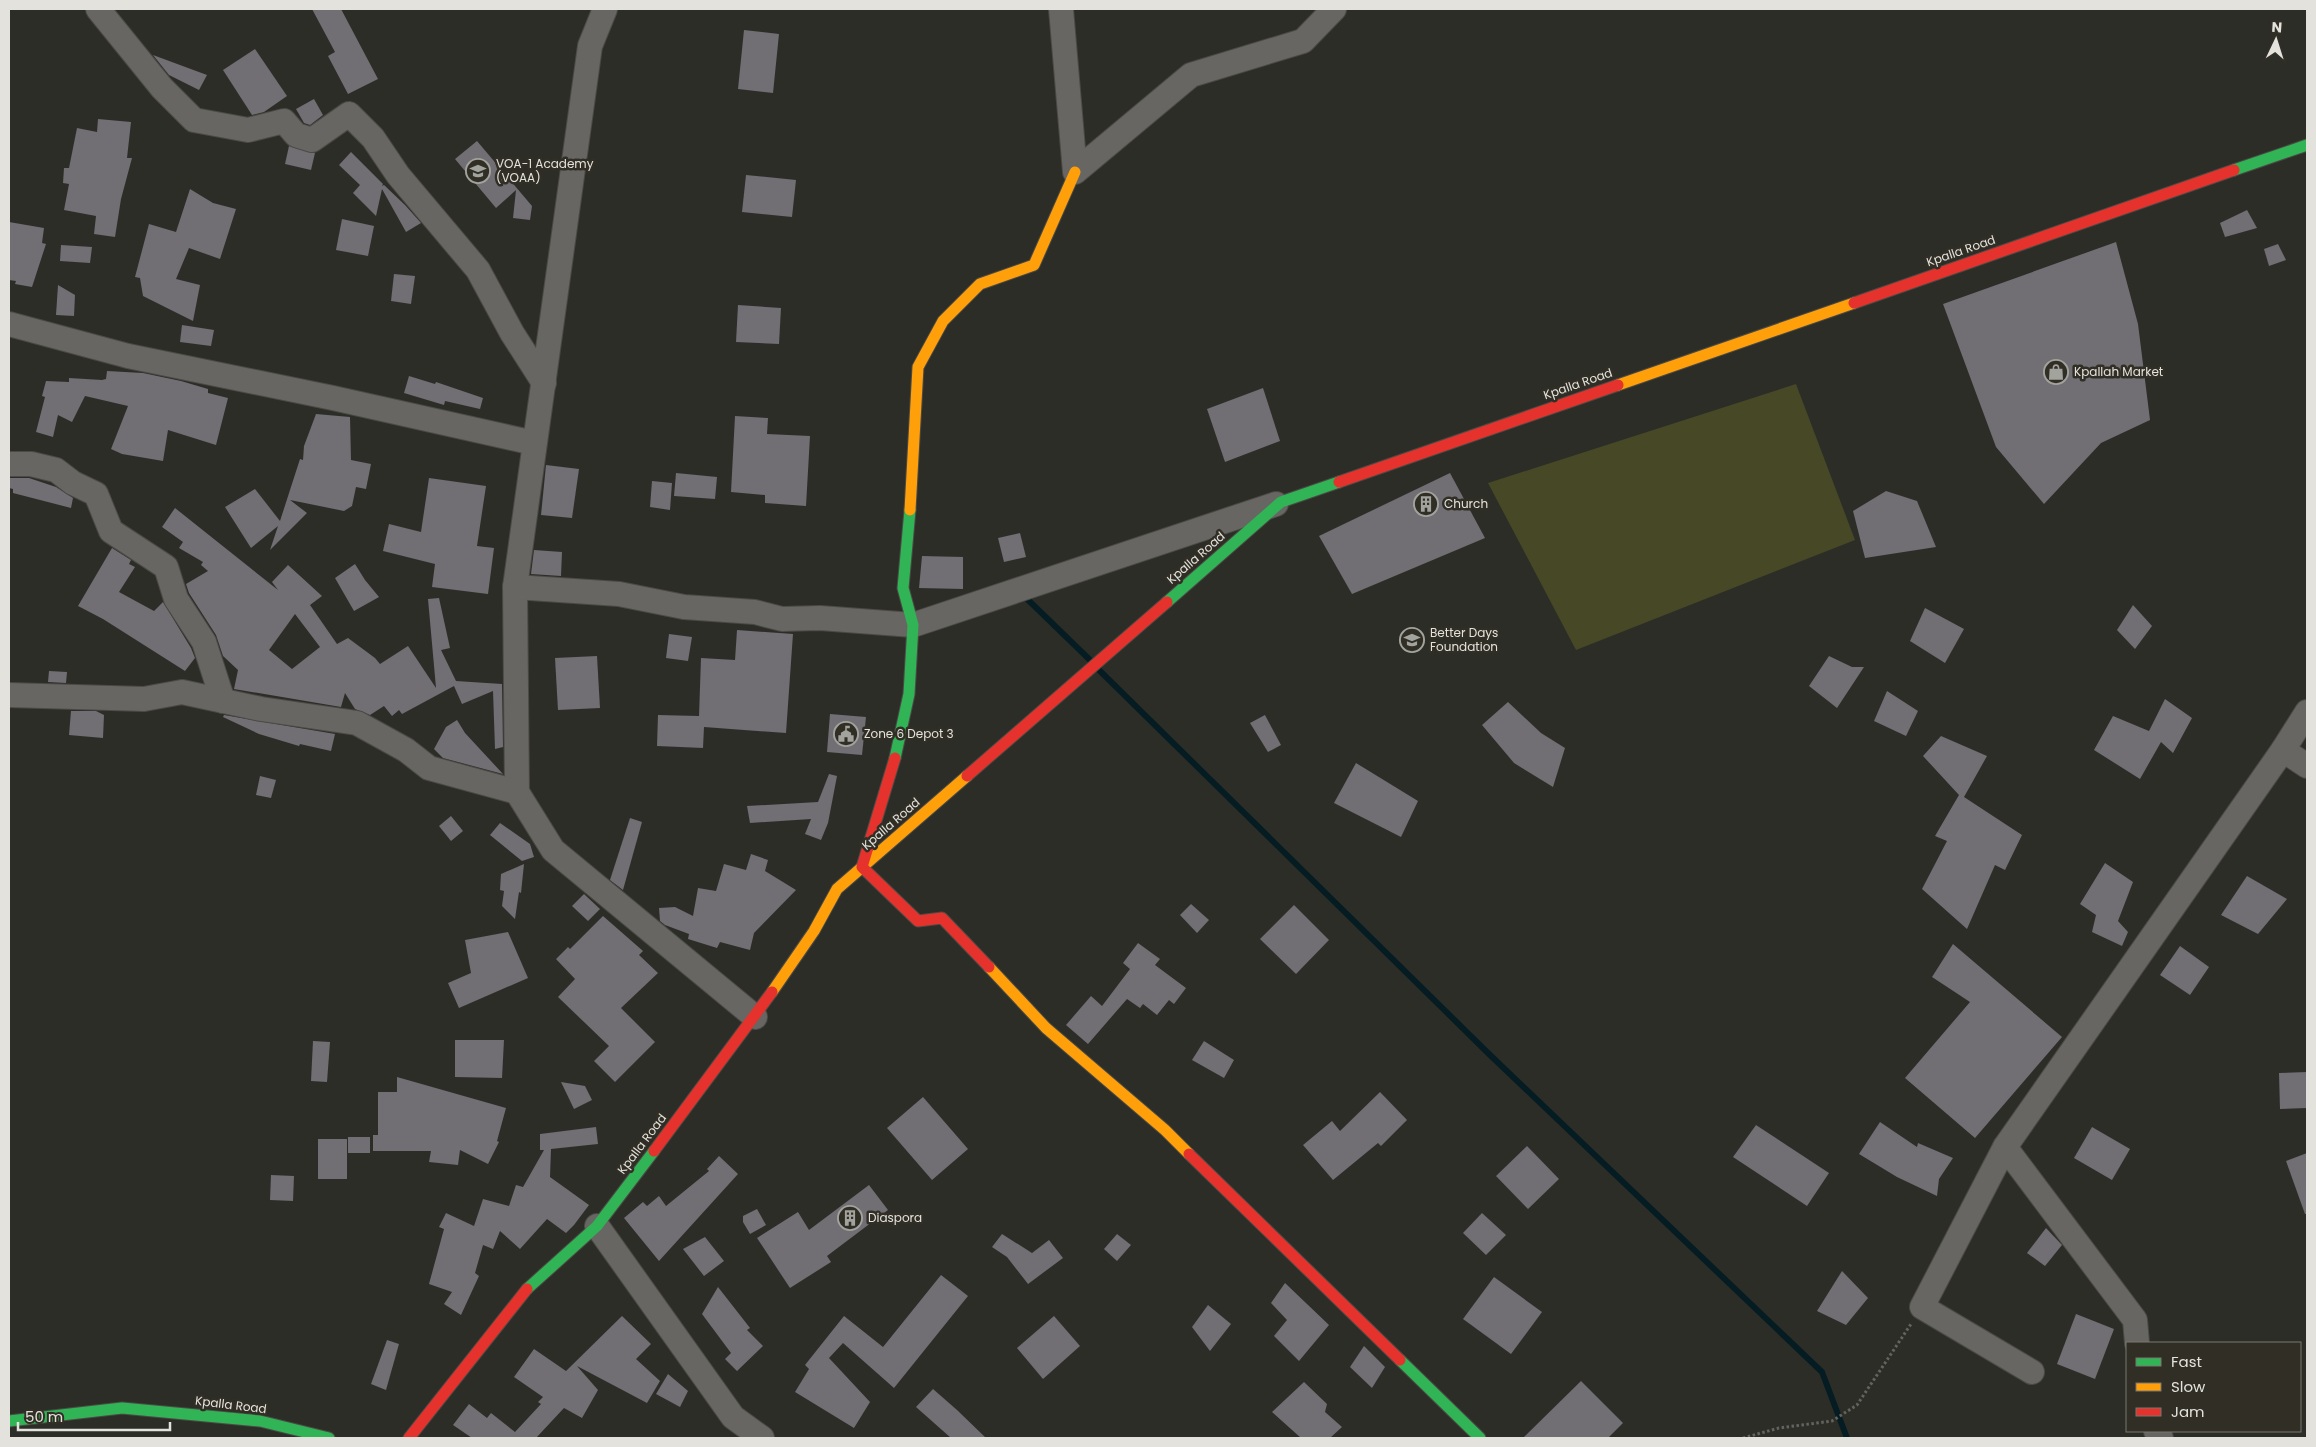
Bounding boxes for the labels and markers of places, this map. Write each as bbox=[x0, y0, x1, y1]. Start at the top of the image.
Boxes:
place label: VOA-1 Academy (VOAA) bbox=[496, 155, 594, 186]
school or university icon: VOA-1 Academy (VOAA) bbox=[465, 158, 491, 184]
shop icon: Kpallah Market bbox=[2043, 359, 2069, 385]
place label: Kpallah Market bbox=[2074, 363, 2163, 380]
building icon: Church bbox=[1413, 491, 1439, 517]
place label: Church bbox=[1444, 495, 1488, 512]
place label: Better Days Foundation bbox=[1430, 624, 1498, 655]
school or university icon: Better Days Foundation bbox=[1399, 627, 1425, 653]
public building icon: Zone 6 Depot 3 bbox=[833, 721, 859, 747]
place label: Zone 6 Depot 3 bbox=[864, 725, 954, 742]
building icon: Diaspora bbox=[837, 1205, 863, 1231]
place label: Diaspora bbox=[868, 1209, 922, 1226]

